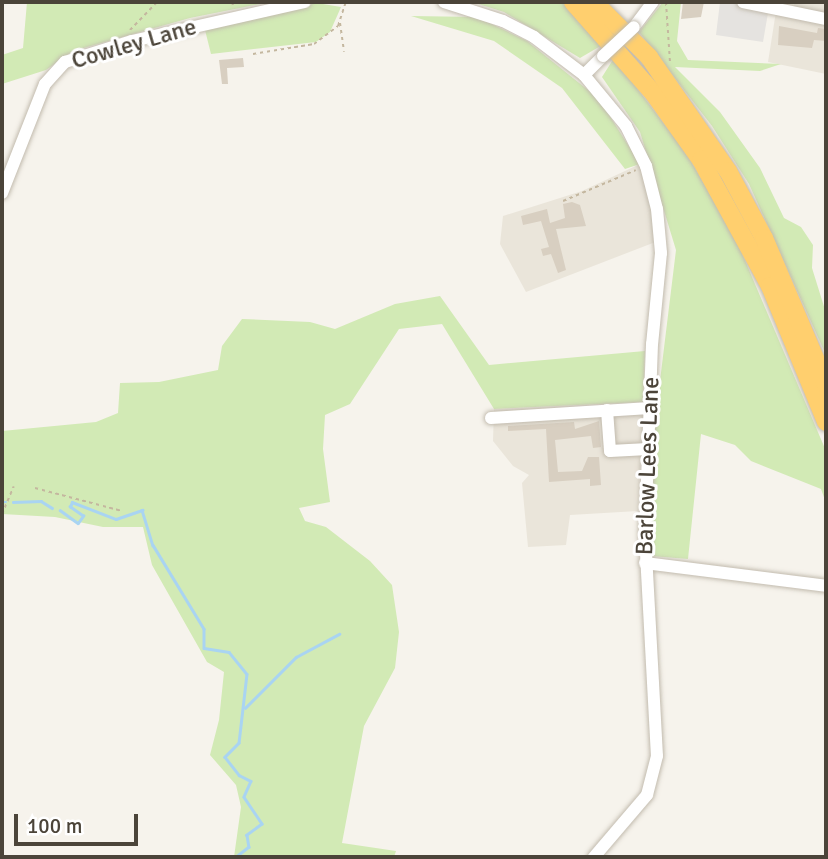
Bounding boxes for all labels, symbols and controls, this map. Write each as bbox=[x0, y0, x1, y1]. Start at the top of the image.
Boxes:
street label: Cowley Lane bbox=[68, 12, 200, 76]
street label: Barlow Lees Lane bbox=[630, 376, 666, 556]
scale bar bbox=[18, 800, 142, 844]
text: 100 m bbox=[27, 813, 82, 839]

